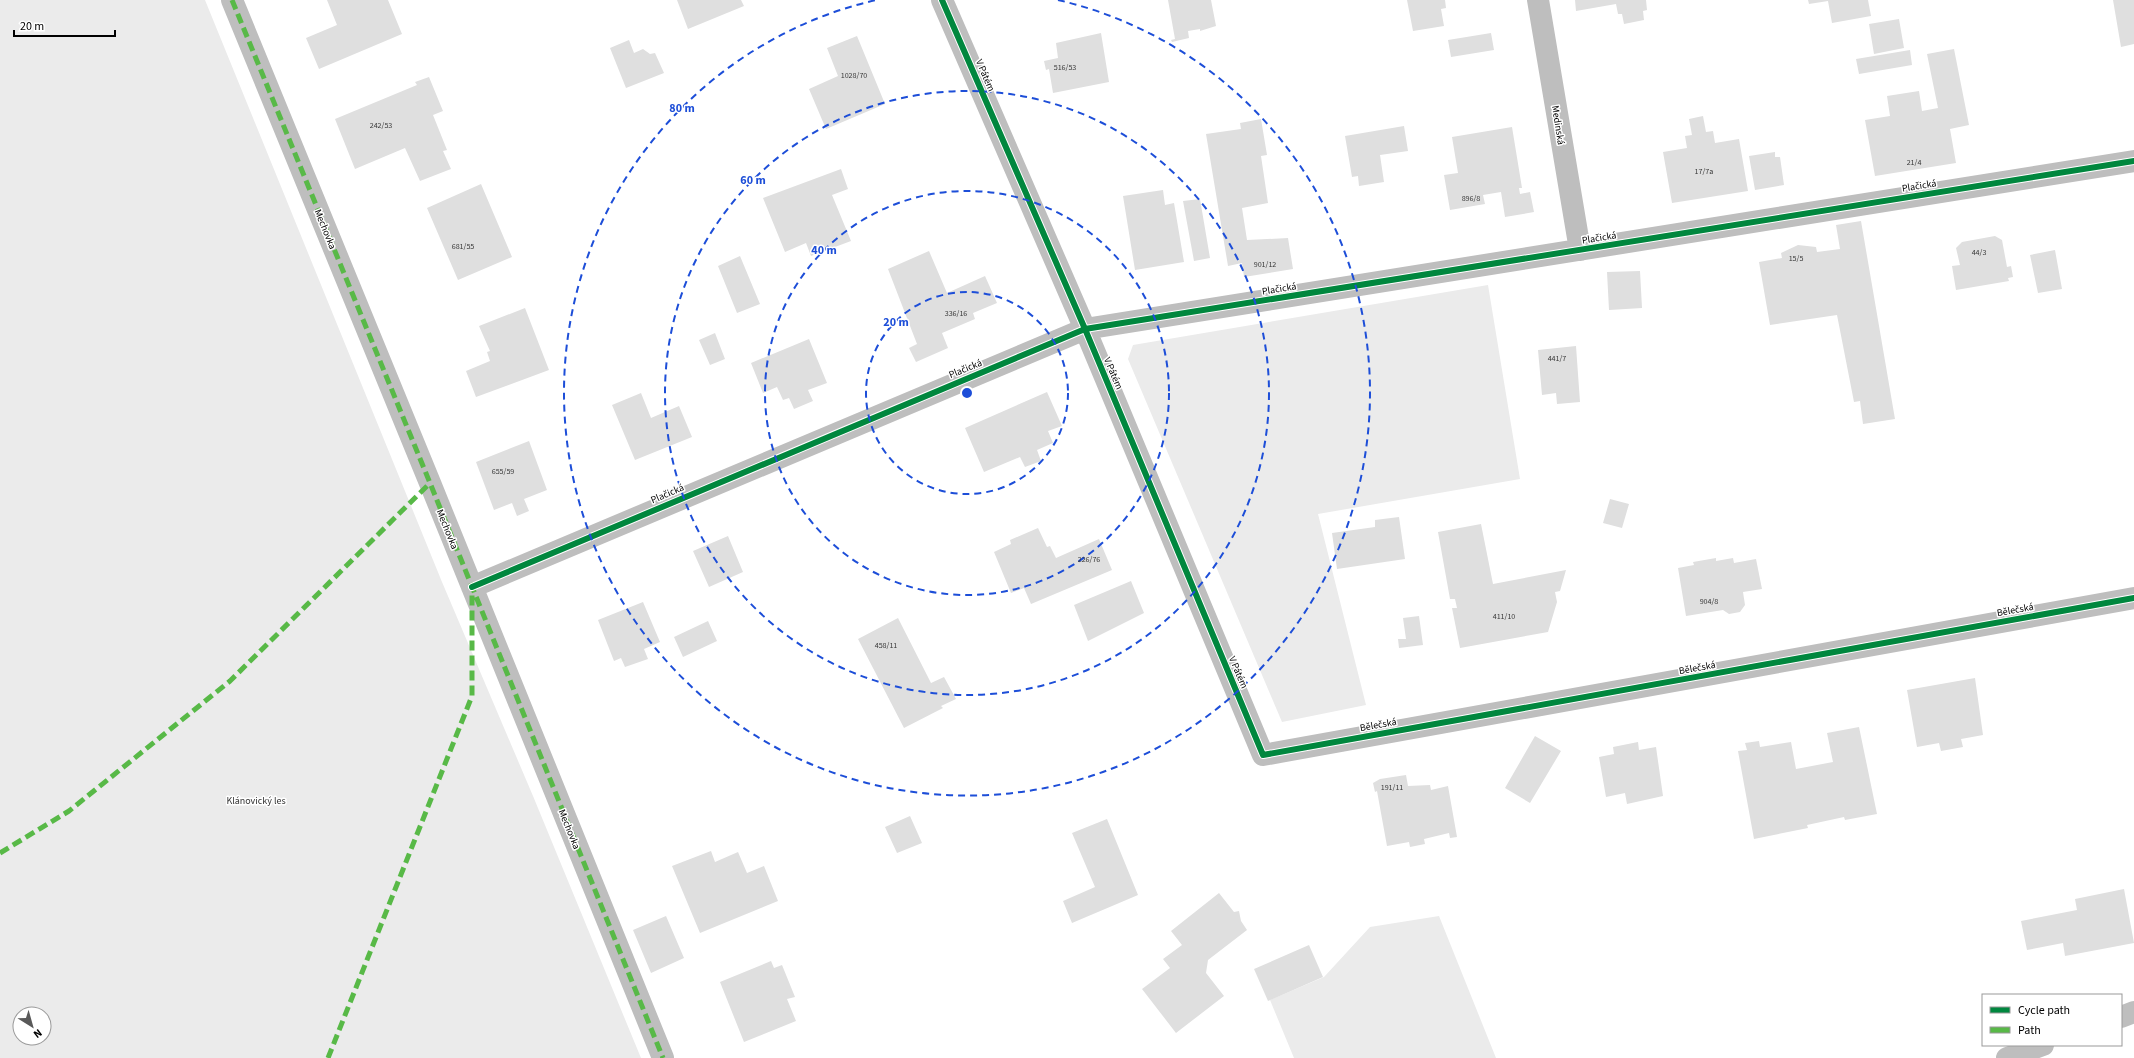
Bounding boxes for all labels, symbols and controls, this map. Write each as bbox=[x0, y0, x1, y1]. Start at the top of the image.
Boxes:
scale bar bbox=[14, 12, 115, 38]
text: 20 m bbox=[20, 18, 44, 35]
street label: V Pátém bbox=[972, 57, 998, 94]
house number: 516/53 bbox=[1054, 62, 1076, 73]
house number: 1028/70 bbox=[841, 70, 867, 81]
text: 80 m bbox=[669, 100, 695, 117]
street label: Medinská bbox=[1548, 104, 1568, 146]
house number: 242/53 bbox=[370, 120, 392, 131]
house number: 21/4 bbox=[1907, 157, 1921, 168]
house number: 17/7a bbox=[1695, 166, 1713, 177]
text: 60 m bbox=[740, 172, 766, 189]
street label: Plačická bbox=[1901, 176, 1937, 196]
house number: 896/8 bbox=[1462, 193, 1480, 204]
street label: Mechovka bbox=[311, 207, 339, 252]
street label: Plačická bbox=[1581, 228, 1617, 248]
house number: 681/55 bbox=[452, 241, 474, 252]
text: 40 m bbox=[811, 242, 837, 259]
house number: 44/3 bbox=[1972, 247, 1986, 258]
house number: 15/5 bbox=[1789, 253, 1803, 264]
house number: 901/12 bbox=[1254, 259, 1276, 270]
street label: Plačická bbox=[1261, 279, 1297, 299]
house number: 336/16 bbox=[945, 308, 967, 319]
text: 20 m bbox=[883, 314, 909, 331]
house number: 441/7 bbox=[1548, 353, 1566, 364]
street label: V Pátém bbox=[1100, 355, 1126, 392]
street label: Plačická bbox=[947, 356, 984, 382]
centre of rings bbox=[960, 386, 974, 400]
house number: 655/59 bbox=[492, 466, 514, 477]
street label: Plačická bbox=[649, 481, 686, 507]
street label: Mechovka bbox=[433, 507, 461, 552]
house number: 226/76 bbox=[1078, 554, 1100, 565]
house number: 904/8 bbox=[1700, 596, 1718, 607]
street label: Bělečská bbox=[1996, 600, 2035, 620]
house number: 411/10 bbox=[1493, 611, 1515, 622]
house number: 458/11 bbox=[875, 640, 897, 651]
street label: V Pátém bbox=[1225, 654, 1251, 691]
street label: Bělečská bbox=[1678, 658, 1717, 678]
street label: Bělečská bbox=[1359, 715, 1398, 735]
house number: 191/11 bbox=[1381, 782, 1403, 793]
park label: Klánovický les bbox=[226, 794, 286, 808]
street label: Mechovka bbox=[555, 807, 583, 852]
legend bbox=[1982, 994, 2122, 1046]
text: Cycle path bbox=[2018, 1002, 2070, 1019]
north arrow bbox=[12, 1006, 52, 1046]
text: Path bbox=[2018, 1022, 2041, 1039]
text: N bbox=[30, 1025, 45, 1042]

